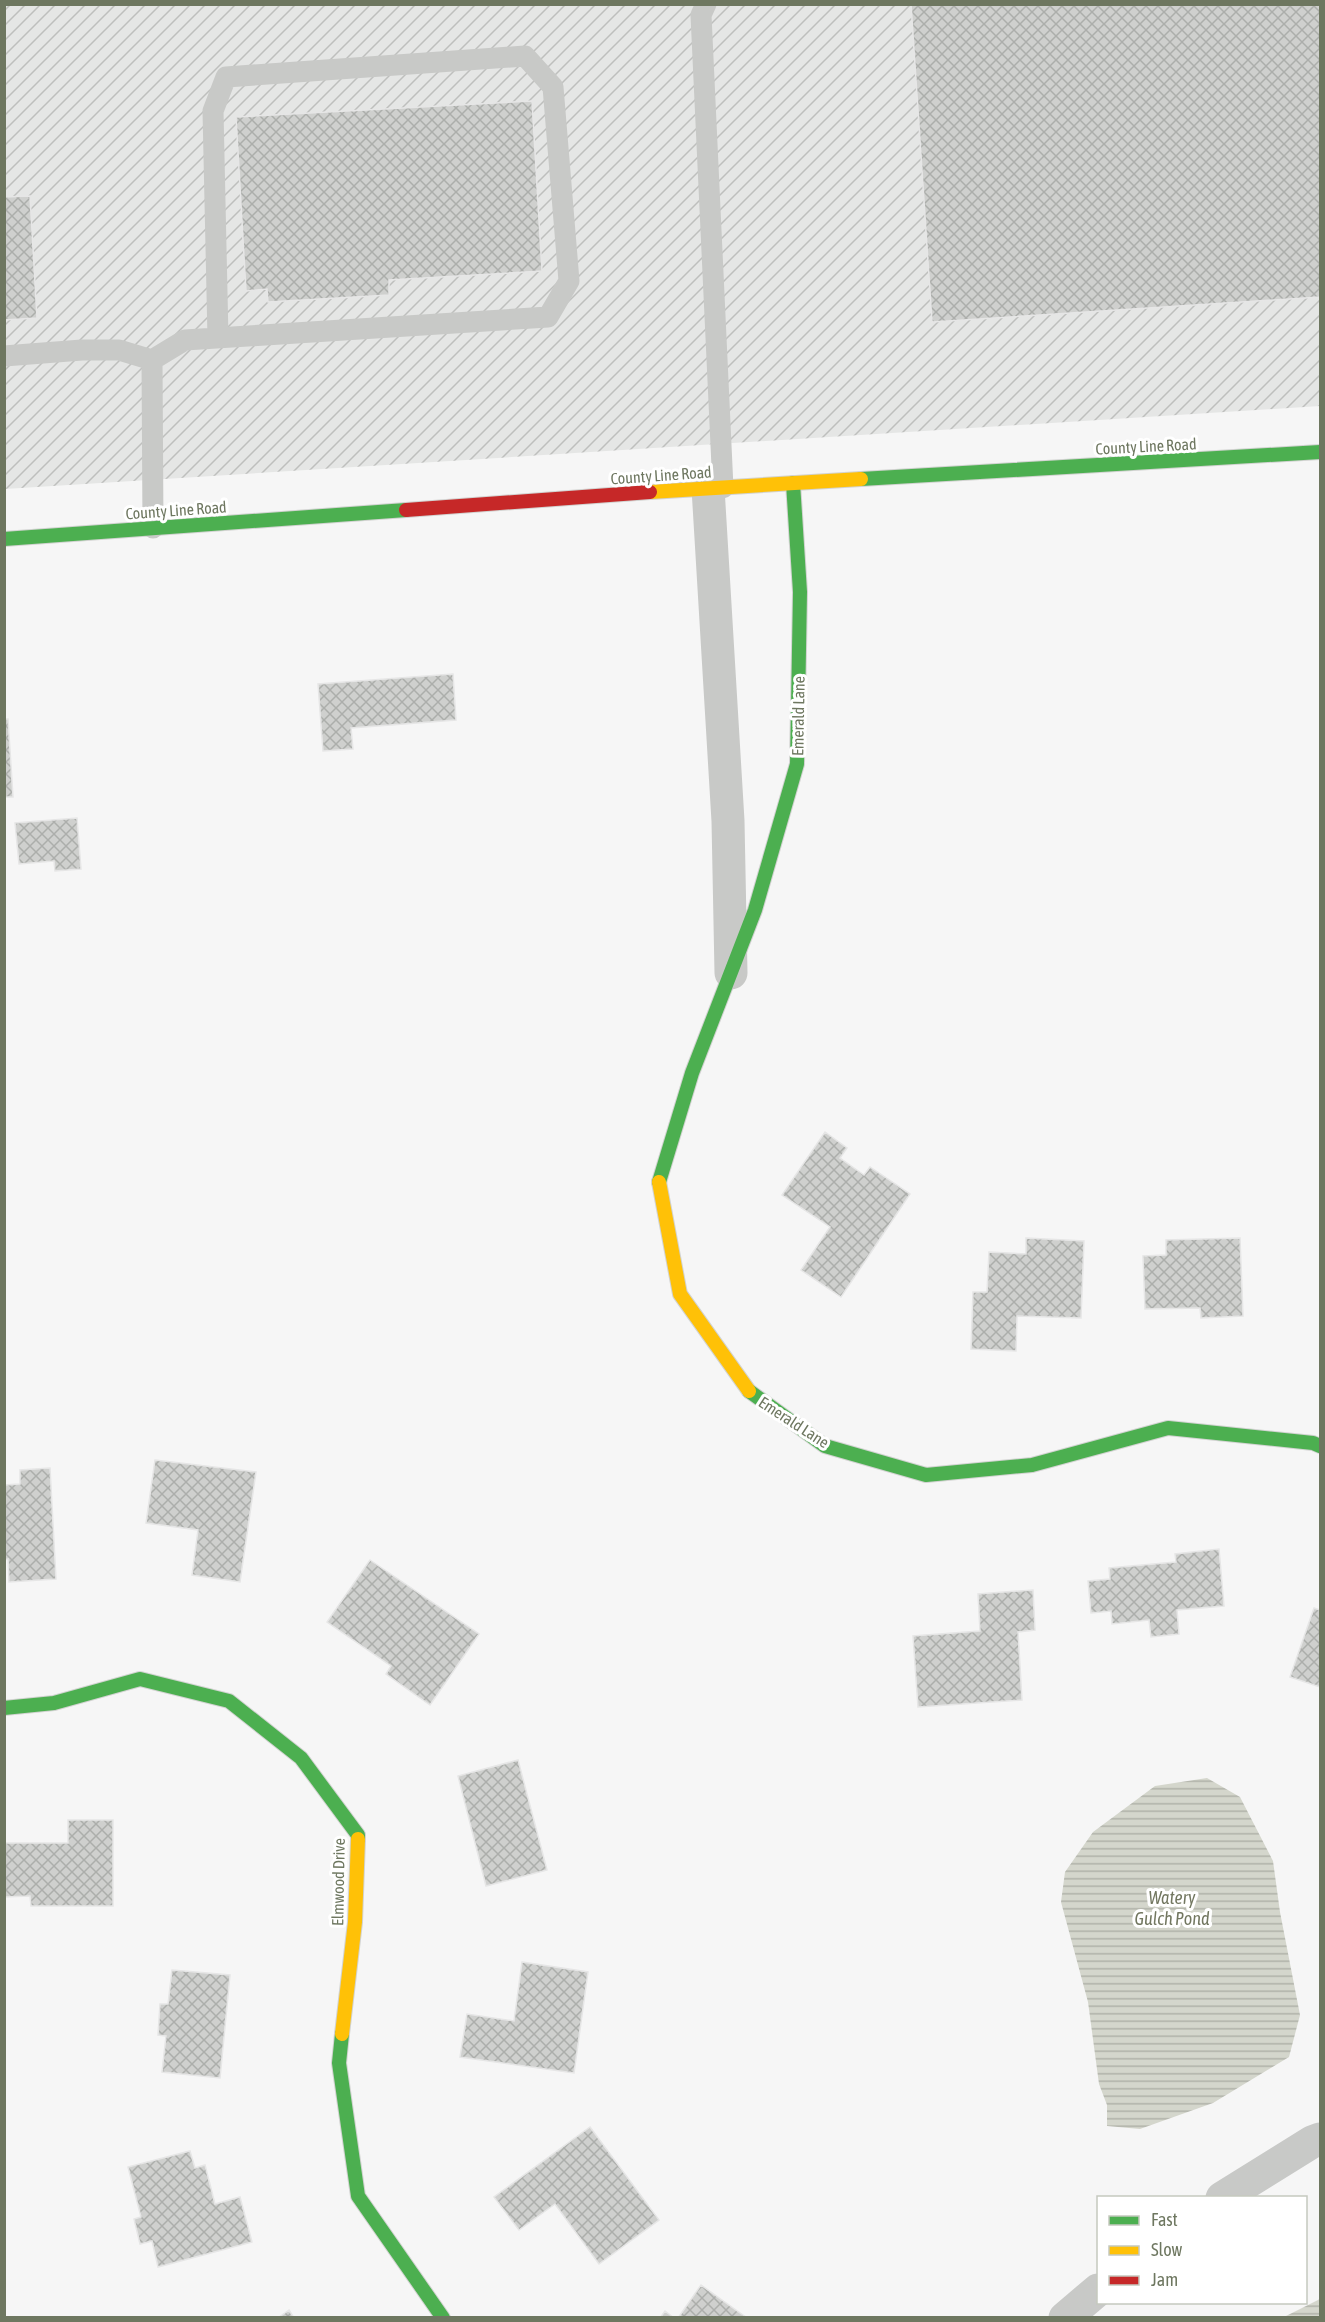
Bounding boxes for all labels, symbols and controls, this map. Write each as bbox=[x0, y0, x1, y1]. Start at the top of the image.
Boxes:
street label: County Line Road bbox=[1095, 434, 1197, 459]
street label: County Line Road bbox=[610, 462, 712, 489]
street label: County Line Road bbox=[125, 497, 227, 524]
street label: Emerald Lane bbox=[788, 676, 808, 756]
street label: Emerald Lane bbox=[756, 1393, 832, 1451]
street label: Elmwood Drive bbox=[328, 1838, 348, 1926]
water label: Watery Gulch Pond bbox=[1135, 1887, 1210, 1929]
legend bbox=[1097, 2196, 1307, 2304]
text: Fast bbox=[1151, 2209, 1178, 2230]
text: Slow bbox=[1151, 2239, 1182, 2260]
text: Jam bbox=[1151, 2269, 1178, 2290]

